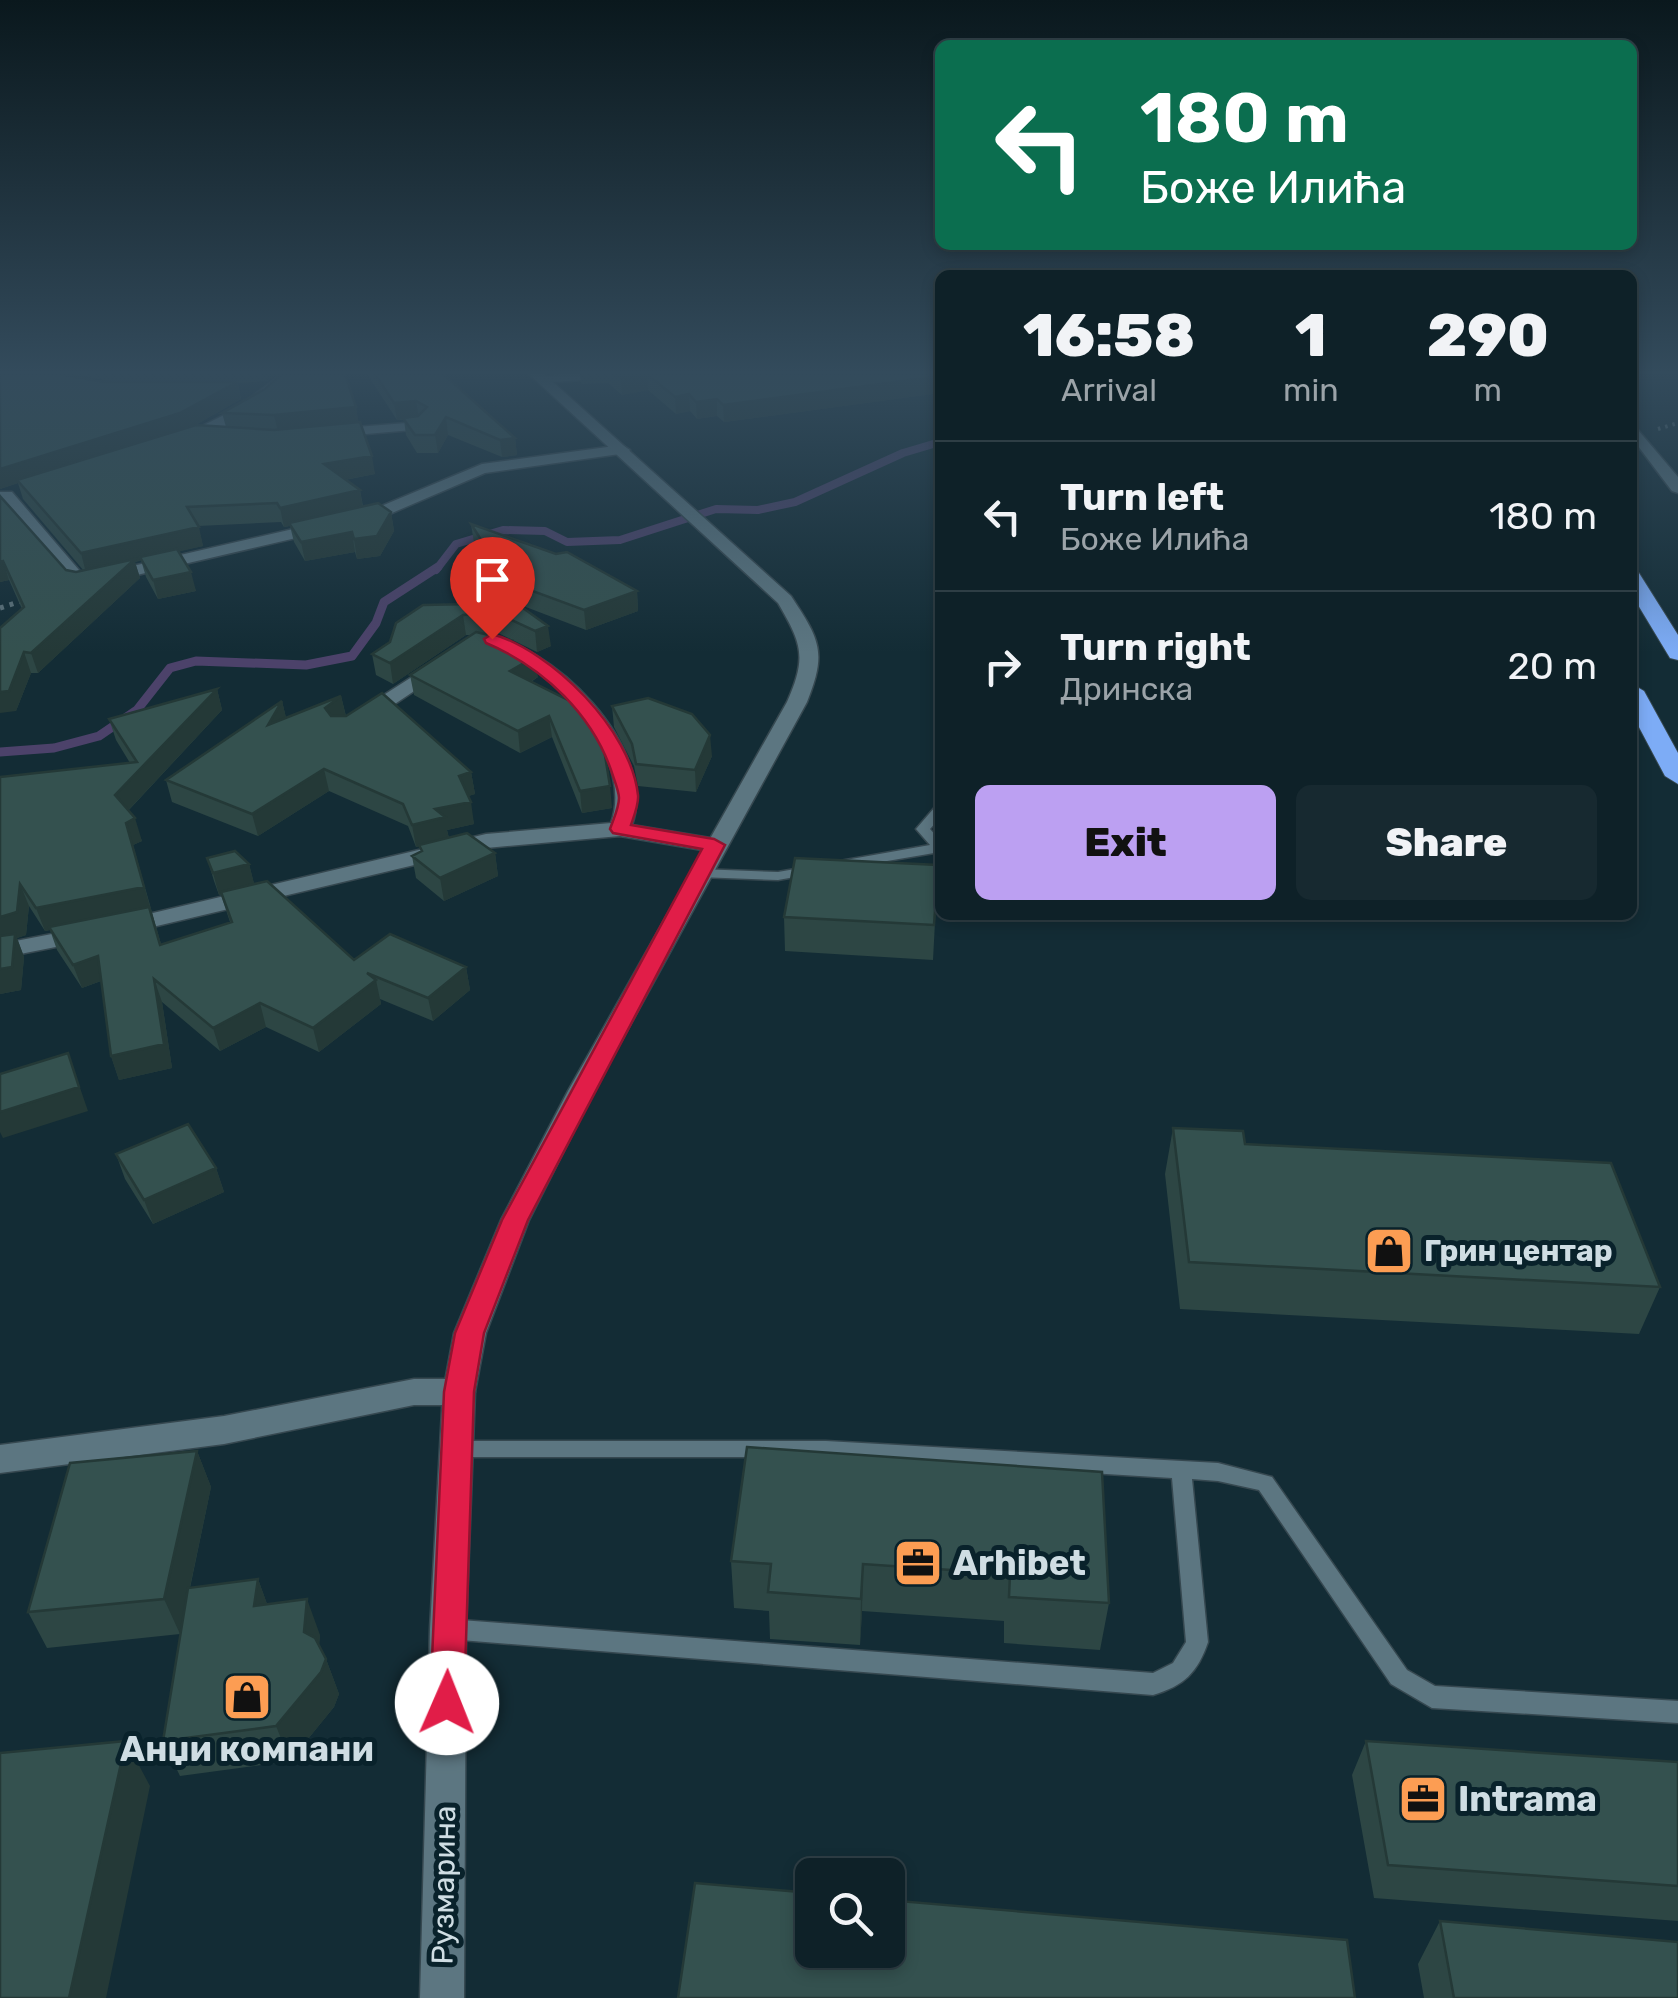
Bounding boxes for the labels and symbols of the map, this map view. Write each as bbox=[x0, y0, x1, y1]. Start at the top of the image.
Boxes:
pin bbox=[450, 537, 535, 640]
shop icon: Грин центар bbox=[1363, 1225, 1415, 1277]
place label: Грин центар bbox=[1424, 1233, 1613, 1269]
office icon: Arhibet bbox=[892, 1537, 944, 1589]
place label: Arhibet bbox=[953, 1542, 1086, 1584]
position arrow bbox=[395, 1651, 499, 1755]
shop icon: Анџи компани bbox=[221, 1671, 273, 1723]
place label: Анџи компани bbox=[120, 1728, 374, 1770]
office icon: Intrama bbox=[1397, 1773, 1449, 1825]
place label: Intrama bbox=[1458, 1778, 1597, 1820]
street label: Рузмарина bbox=[425, 1805, 463, 1965]

